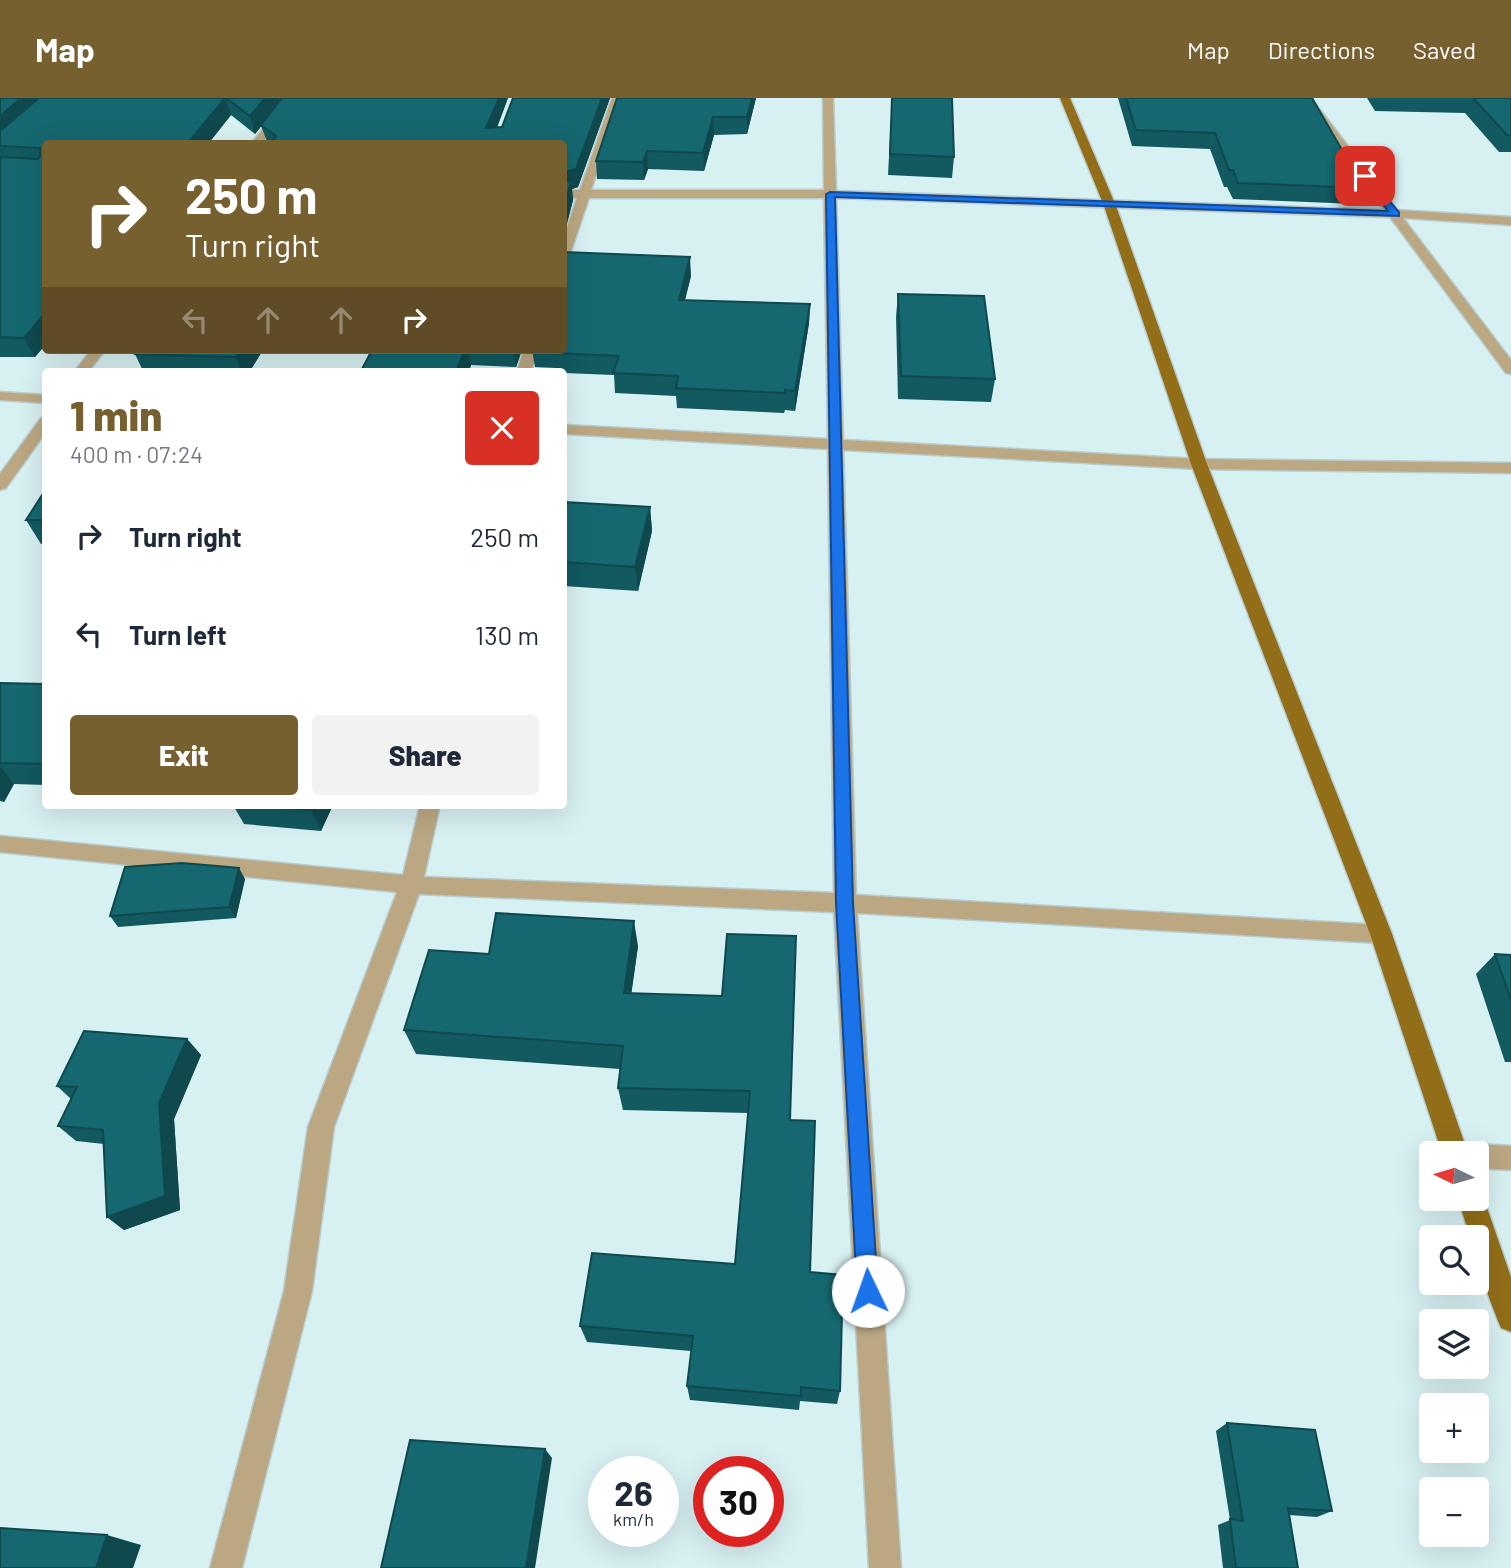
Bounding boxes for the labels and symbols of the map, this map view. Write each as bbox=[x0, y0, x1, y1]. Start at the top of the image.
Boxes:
pin bbox=[1335, 146, 1395, 206]
north arrow bbox=[1419, 1141, 1489, 1211]
position arrow bbox=[831, 1254, 905, 1328]
speed limit sign: 30 bbox=[693, 1456, 784, 1547]

